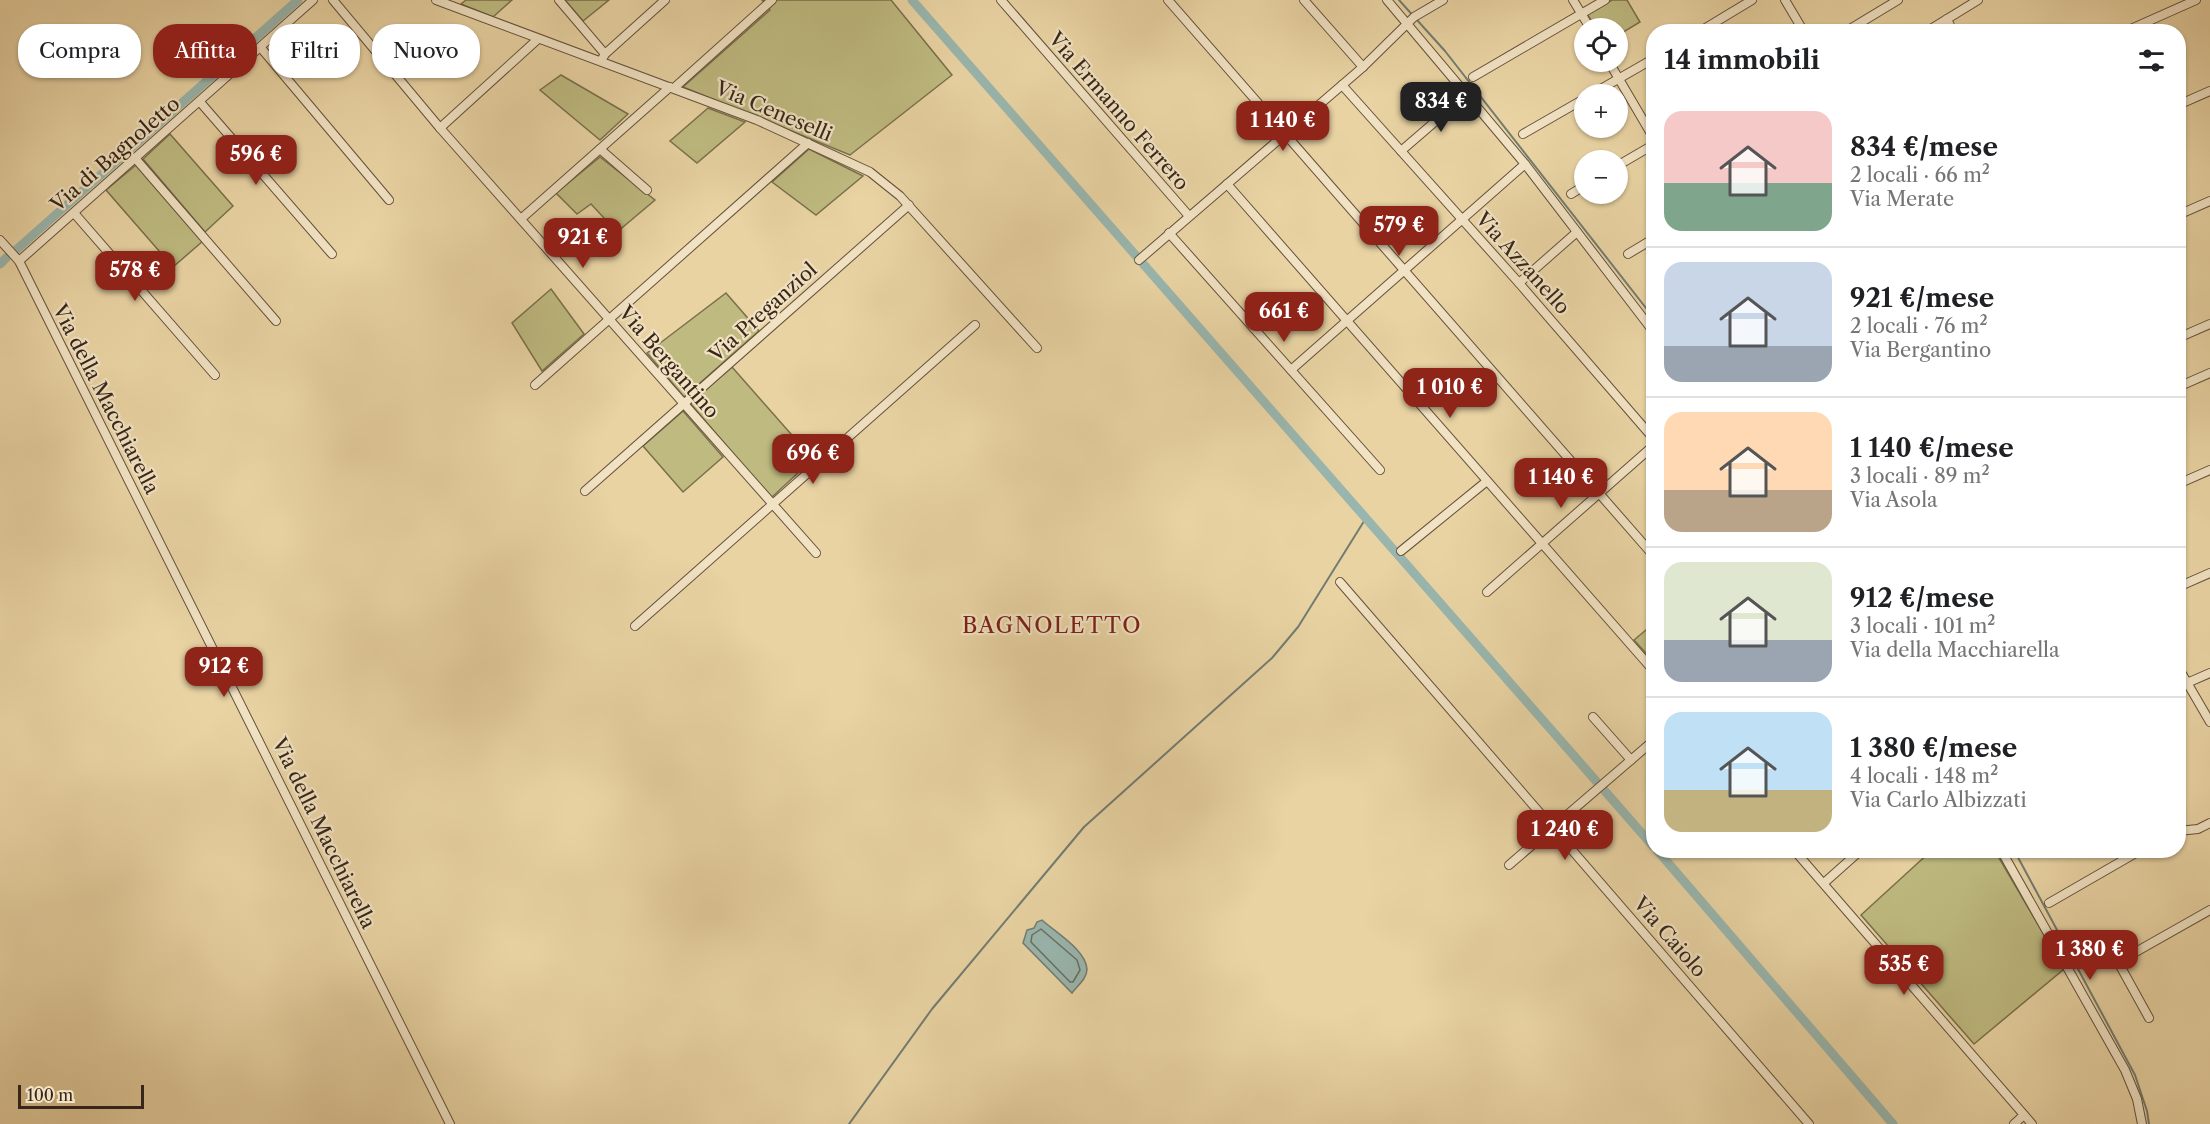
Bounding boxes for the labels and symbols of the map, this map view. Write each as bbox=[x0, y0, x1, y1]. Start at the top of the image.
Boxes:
street label: Via Ermanno Ferrero bbox=[1043, 26, 1194, 195]
street label: Via Ceneselli bbox=[711, 75, 836, 146]
pin: 834 € bbox=[1399, 82, 1483, 133]
street label: Via di Bagnoletto bbox=[45, 91, 184, 217]
pin: 1 140 € bbox=[1228, 101, 1338, 152]
pin: 596 € bbox=[214, 135, 298, 186]
pin: 579 € bbox=[1357, 206, 1441, 257]
street label: Via Azzanello bbox=[1470, 206, 1575, 319]
pin: 921 € bbox=[541, 218, 625, 269]
pin: 578 € bbox=[93, 251, 177, 302]
street label: Via Preganziol bbox=[703, 257, 822, 367]
pin: 661 € bbox=[1242, 292, 1326, 343]
street label: Via della Macchiarella bbox=[47, 299, 164, 498]
street label: Via Bergantino bbox=[613, 300, 724, 423]
pin: 1 010 € bbox=[1395, 368, 1505, 419]
pin: 696 € bbox=[771, 434, 855, 485]
pin: 1 140 € bbox=[1506, 458, 1616, 509]
district label: BAGNOLETTO bbox=[962, 612, 1142, 639]
pin: 912 € bbox=[182, 647, 266, 698]
street label: Via della Macchiarella bbox=[267, 733, 381, 933]
pin: 1 240 € bbox=[1510, 810, 1620, 861]
street label: Via Caiolo bbox=[1628, 891, 1711, 982]
pin: 1 380 € bbox=[2035, 930, 2145, 981]
pin: 535 € bbox=[1862, 945, 1946, 996]
scale bar bbox=[18, 1082, 144, 1110]

